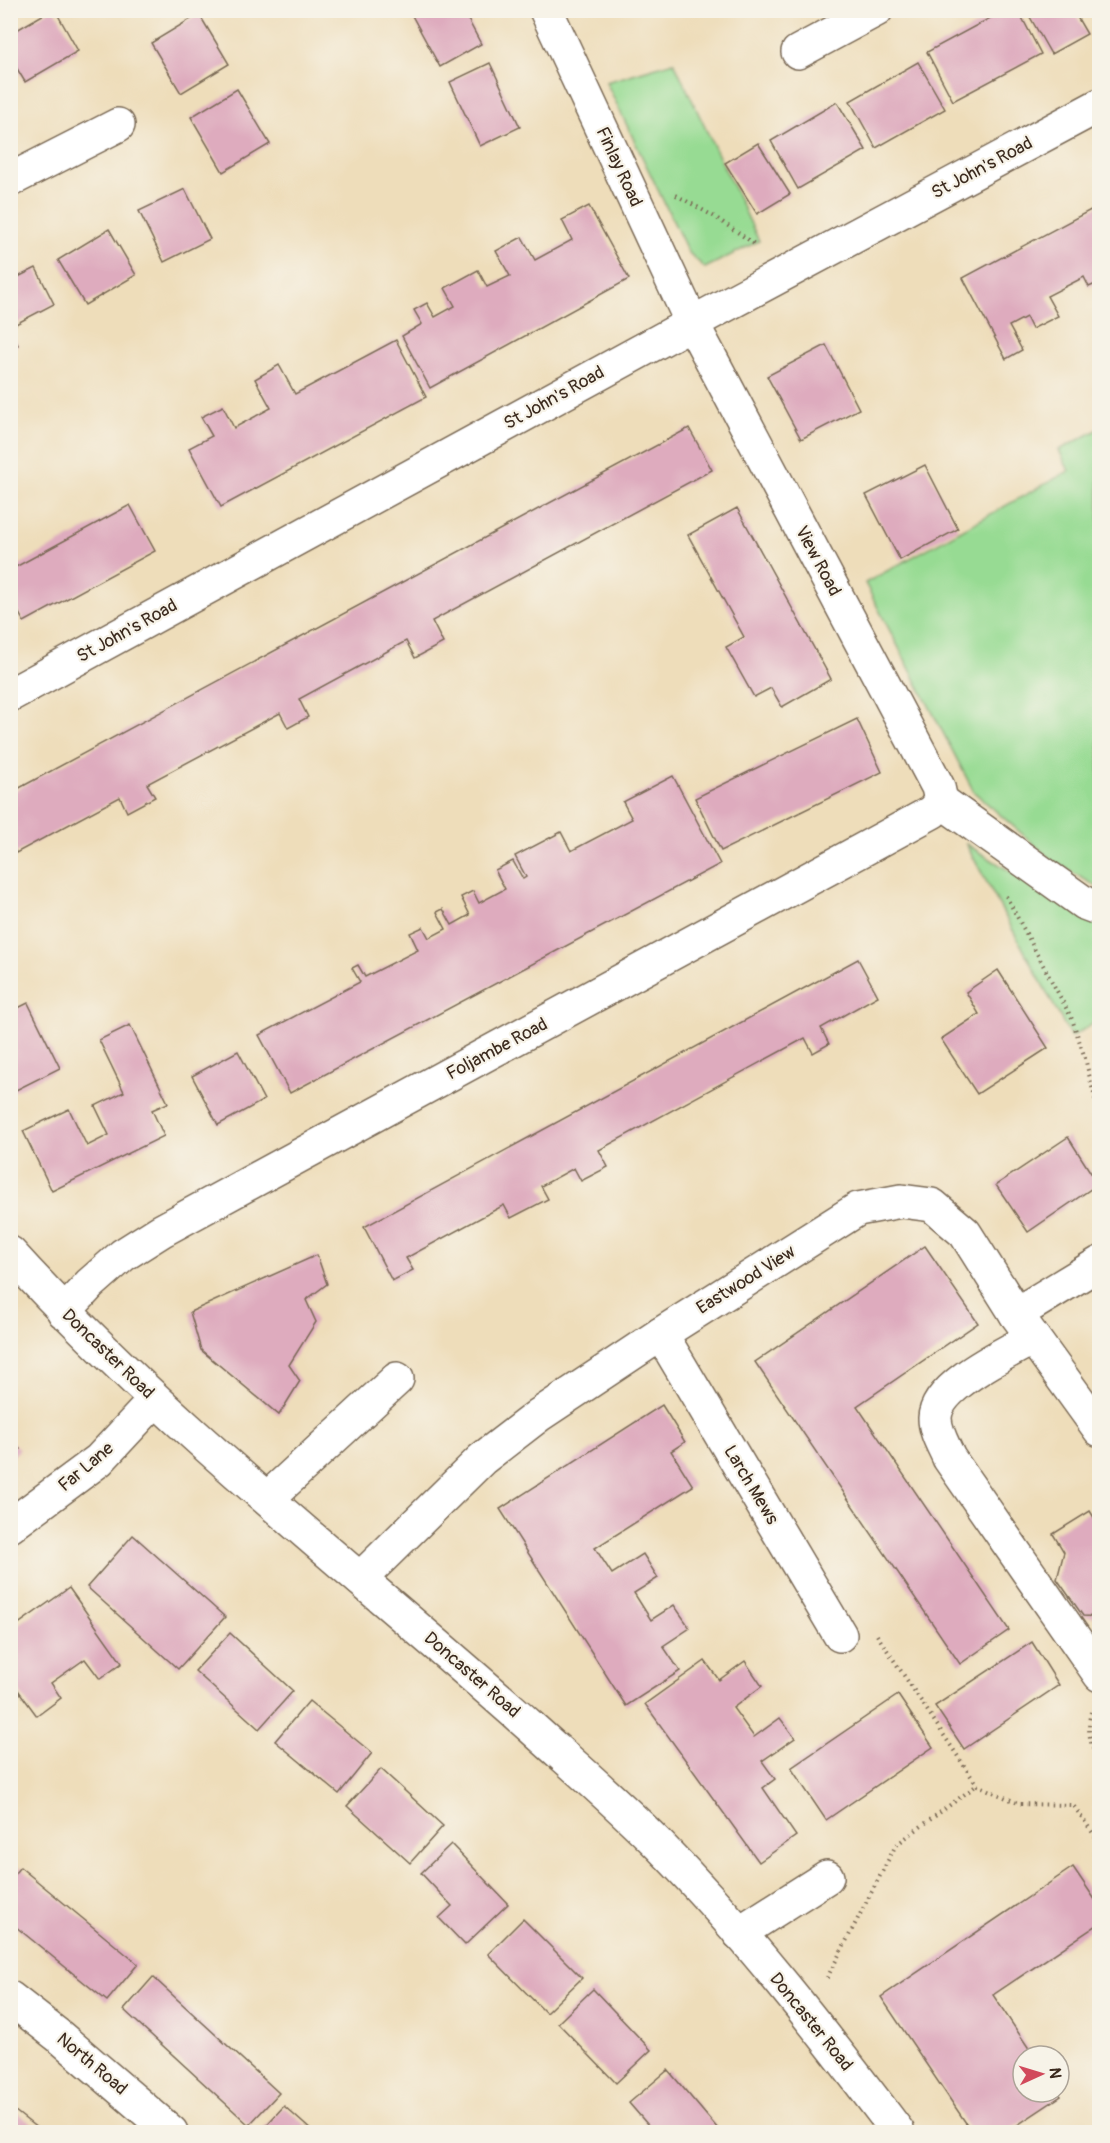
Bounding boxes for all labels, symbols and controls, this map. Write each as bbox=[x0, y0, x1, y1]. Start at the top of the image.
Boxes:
street label: Finlay Road bbox=[590, 123, 648, 211]
street label: St John's Road bbox=[927, 132, 1037, 204]
street label: St John's Road bbox=[500, 361, 608, 435]
street label: View Road bbox=[790, 522, 846, 600]
street label: St John's Road bbox=[73, 594, 181, 668]
street label: Foljambe Road bbox=[442, 1013, 552, 1085]
street label: Eastwood View bbox=[692, 1241, 800, 1319]
street label: Doncaster Road bbox=[57, 1304, 159, 1404]
street label: Far Lane bbox=[54, 1437, 119, 1497]
street label: Larch Mews bbox=[718, 1441, 784, 1529]
street label: Doncaster Road bbox=[419, 1627, 525, 1723]
street label: Doncaster Road bbox=[764, 1968, 858, 2076]
street label: North Road bbox=[52, 2028, 132, 2100]
north arrow bbox=[1011, 2044, 1071, 2104]
text: N bbox=[1045, 2067, 1065, 2079]

